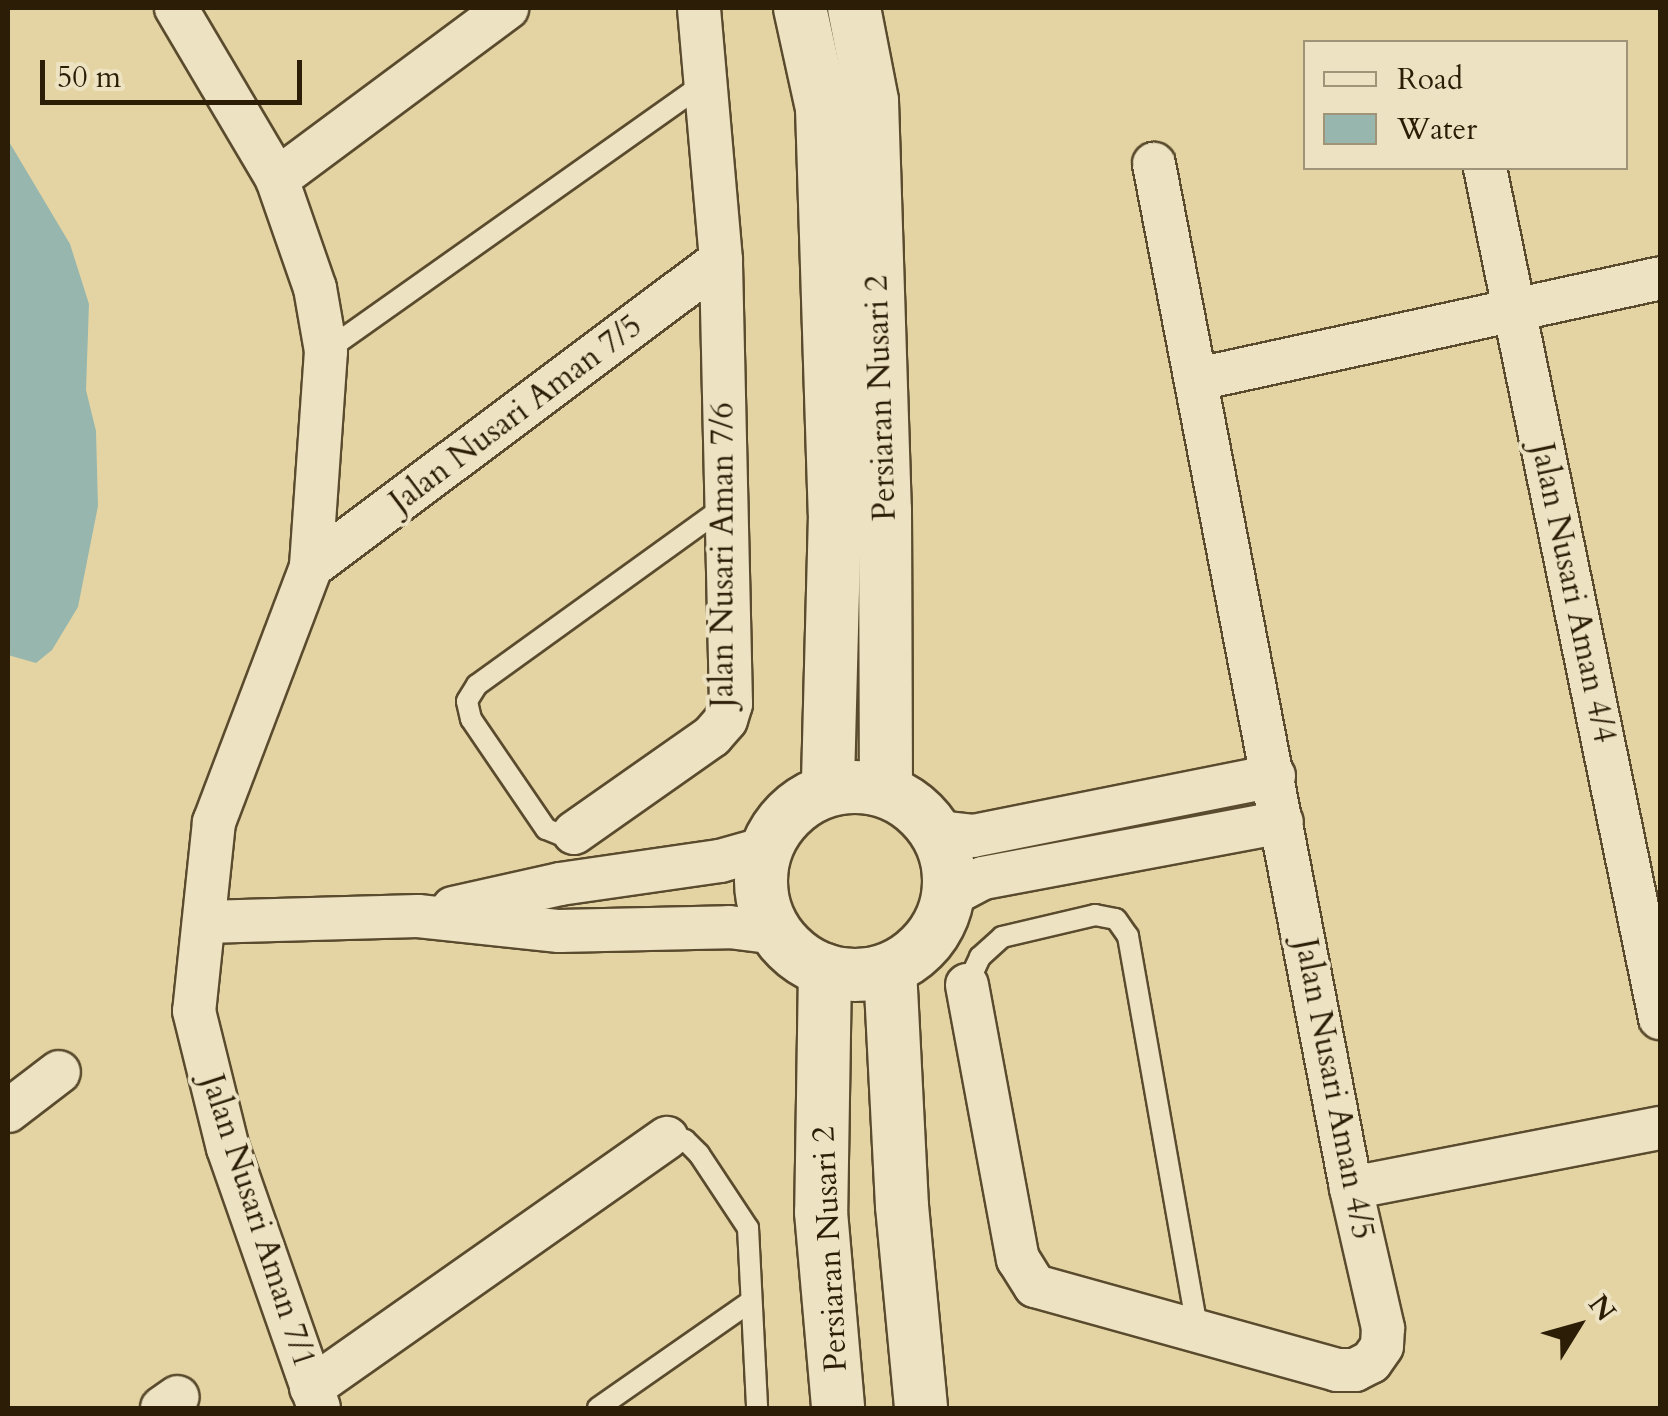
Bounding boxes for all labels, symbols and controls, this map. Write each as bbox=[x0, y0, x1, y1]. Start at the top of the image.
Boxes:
scale bar bbox=[45, 40, 308, 102]
legend bbox=[1303, 40, 1628, 170]
text: 50 m bbox=[57, 57, 121, 98]
text: Road bbox=[1397, 59, 1463, 100]
text: Water bbox=[1397, 109, 1477, 150]
street label: Persiaran Nusari 2 bbox=[858, 274, 904, 522]
street label: Jalan Nusari Aman 7/5 bbox=[382, 307, 650, 521]
street label: Jalan Nusari Aman 7/6 bbox=[704, 402, 742, 708]
street label: Jalan Nusari Aman 4/4 bbox=[1522, 440, 1624, 746]
street label: Jalan Nusari Aman 4/5 bbox=[1286, 935, 1382, 1243]
street label: Jalan Nusari Aman 7/1 bbox=[193, 1070, 323, 1372]
street label: Persiaran Nusari 2 bbox=[804, 1125, 856, 1373]
north arrow bbox=[1528, 1276, 1628, 1376]
text: N bbox=[1579, 1287, 1624, 1329]

